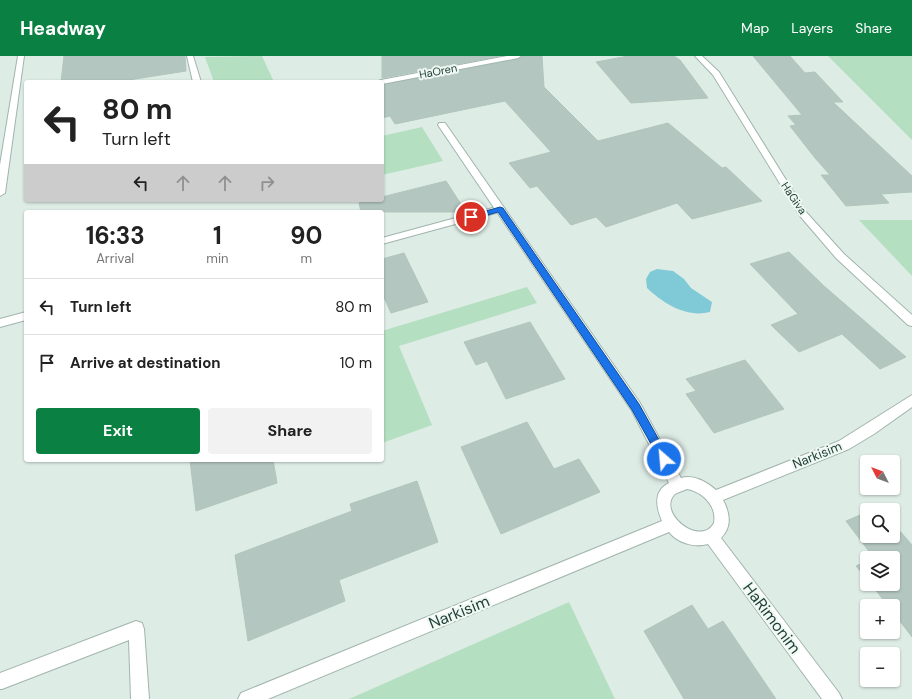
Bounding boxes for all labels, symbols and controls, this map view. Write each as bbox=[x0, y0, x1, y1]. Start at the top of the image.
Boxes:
text: Headway bbox=[20, 16, 106, 41]
text: Map bbox=[741, 19, 769, 37]
text: Layers bbox=[791, 19, 833, 37]
text: Share bbox=[855, 19, 892, 37]
street label: HaOren bbox=[418, 60, 458, 82]
text: 80 m bbox=[102, 91, 172, 128]
icon: left bbox=[36, 96, 88, 148]
text: Turn left bbox=[102, 127, 171, 151]
icon: left bbox=[130, 172, 152, 194]
icon: ahead bbox=[172, 172, 194, 194]
icon: ahead bbox=[214, 172, 236, 194]
icon: right bbox=[256, 172, 278, 194]
street label: HaGiva bbox=[778, 179, 810, 217]
pin bbox=[454, 200, 488, 234]
icon: arrive bbox=[460, 206, 482, 228]
text: 16:33 bbox=[86, 220, 145, 251]
text: 1 bbox=[213, 220, 222, 251]
text: 90 bbox=[290, 220, 322, 251]
text: Arrival bbox=[96, 250, 134, 267]
text: min bbox=[206, 250, 229, 267]
text: m bbox=[300, 250, 312, 267]
icon: left bbox=[36, 296, 58, 318]
text: Turn left bbox=[70, 297, 131, 317]
text: 80 m bbox=[335, 297, 372, 317]
icon: arrive bbox=[36, 352, 58, 374]
text: Arrive at destination bbox=[70, 353, 221, 373]
text: 10 m bbox=[340, 353, 372, 373]
button: Exit bbox=[36, 408, 200, 454]
button: Share bbox=[208, 408, 372, 454]
street label: Narkisim bbox=[790, 437, 844, 473]
position arrow bbox=[643, 438, 685, 480]
north arrow bbox=[860, 455, 900, 495]
map controls bbox=[860, 455, 900, 687]
button: search bbox=[860, 503, 900, 543]
button: layers bbox=[860, 551, 900, 591]
street label: HaRimonim bbox=[738, 578, 806, 658]
street label: Narkisim bbox=[426, 590, 492, 634]
button: + bbox=[860, 599, 900, 639]
button: − bbox=[860, 647, 900, 687]

